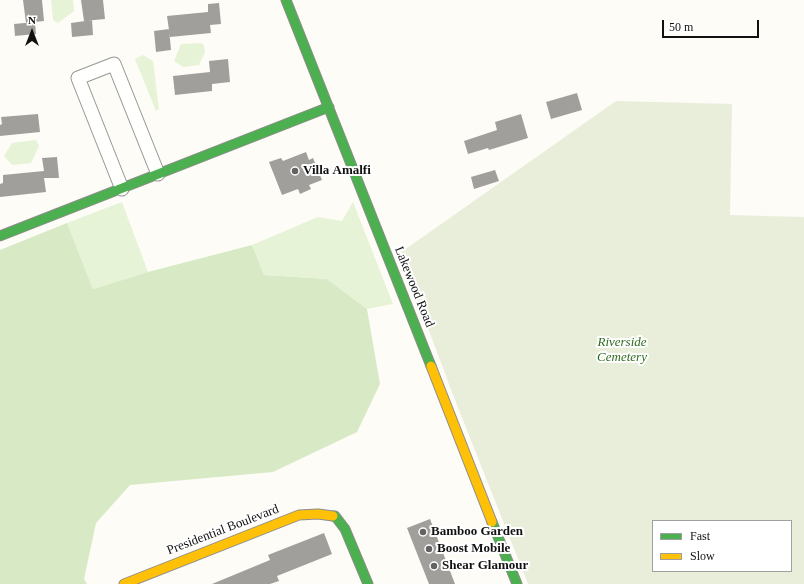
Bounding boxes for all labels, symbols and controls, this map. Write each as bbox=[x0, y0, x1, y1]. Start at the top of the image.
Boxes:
north arrow bbox=[12, 12, 52, 52]
scale bar bbox=[664, 12, 761, 38]
text: N bbox=[28, 14, 36, 26]
text: 50 m bbox=[669, 20, 693, 34]
place label: Villa Amalfi bbox=[303, 163, 371, 179]
marker: Villa Amalfi bbox=[290, 166, 300, 176]
street label: Lakewood Road bbox=[391, 244, 437, 330]
park label: Riverside Cemetery bbox=[597, 335, 647, 366]
street label: Presidential Boulevard bbox=[165, 501, 281, 559]
legend bbox=[652, 520, 792, 572]
place label: Bamboo Garden bbox=[431, 524, 523, 540]
marker: Bamboo Garden bbox=[418, 527, 428, 537]
text: Fast bbox=[690, 529, 710, 543]
place label: Boost Mobile bbox=[437, 541, 510, 557]
marker: Boost Mobile bbox=[424, 544, 434, 554]
text: Slow bbox=[690, 549, 715, 563]
place label: Shear Glamour bbox=[442, 558, 528, 574]
marker: Shear Glamour bbox=[429, 561, 439, 571]

